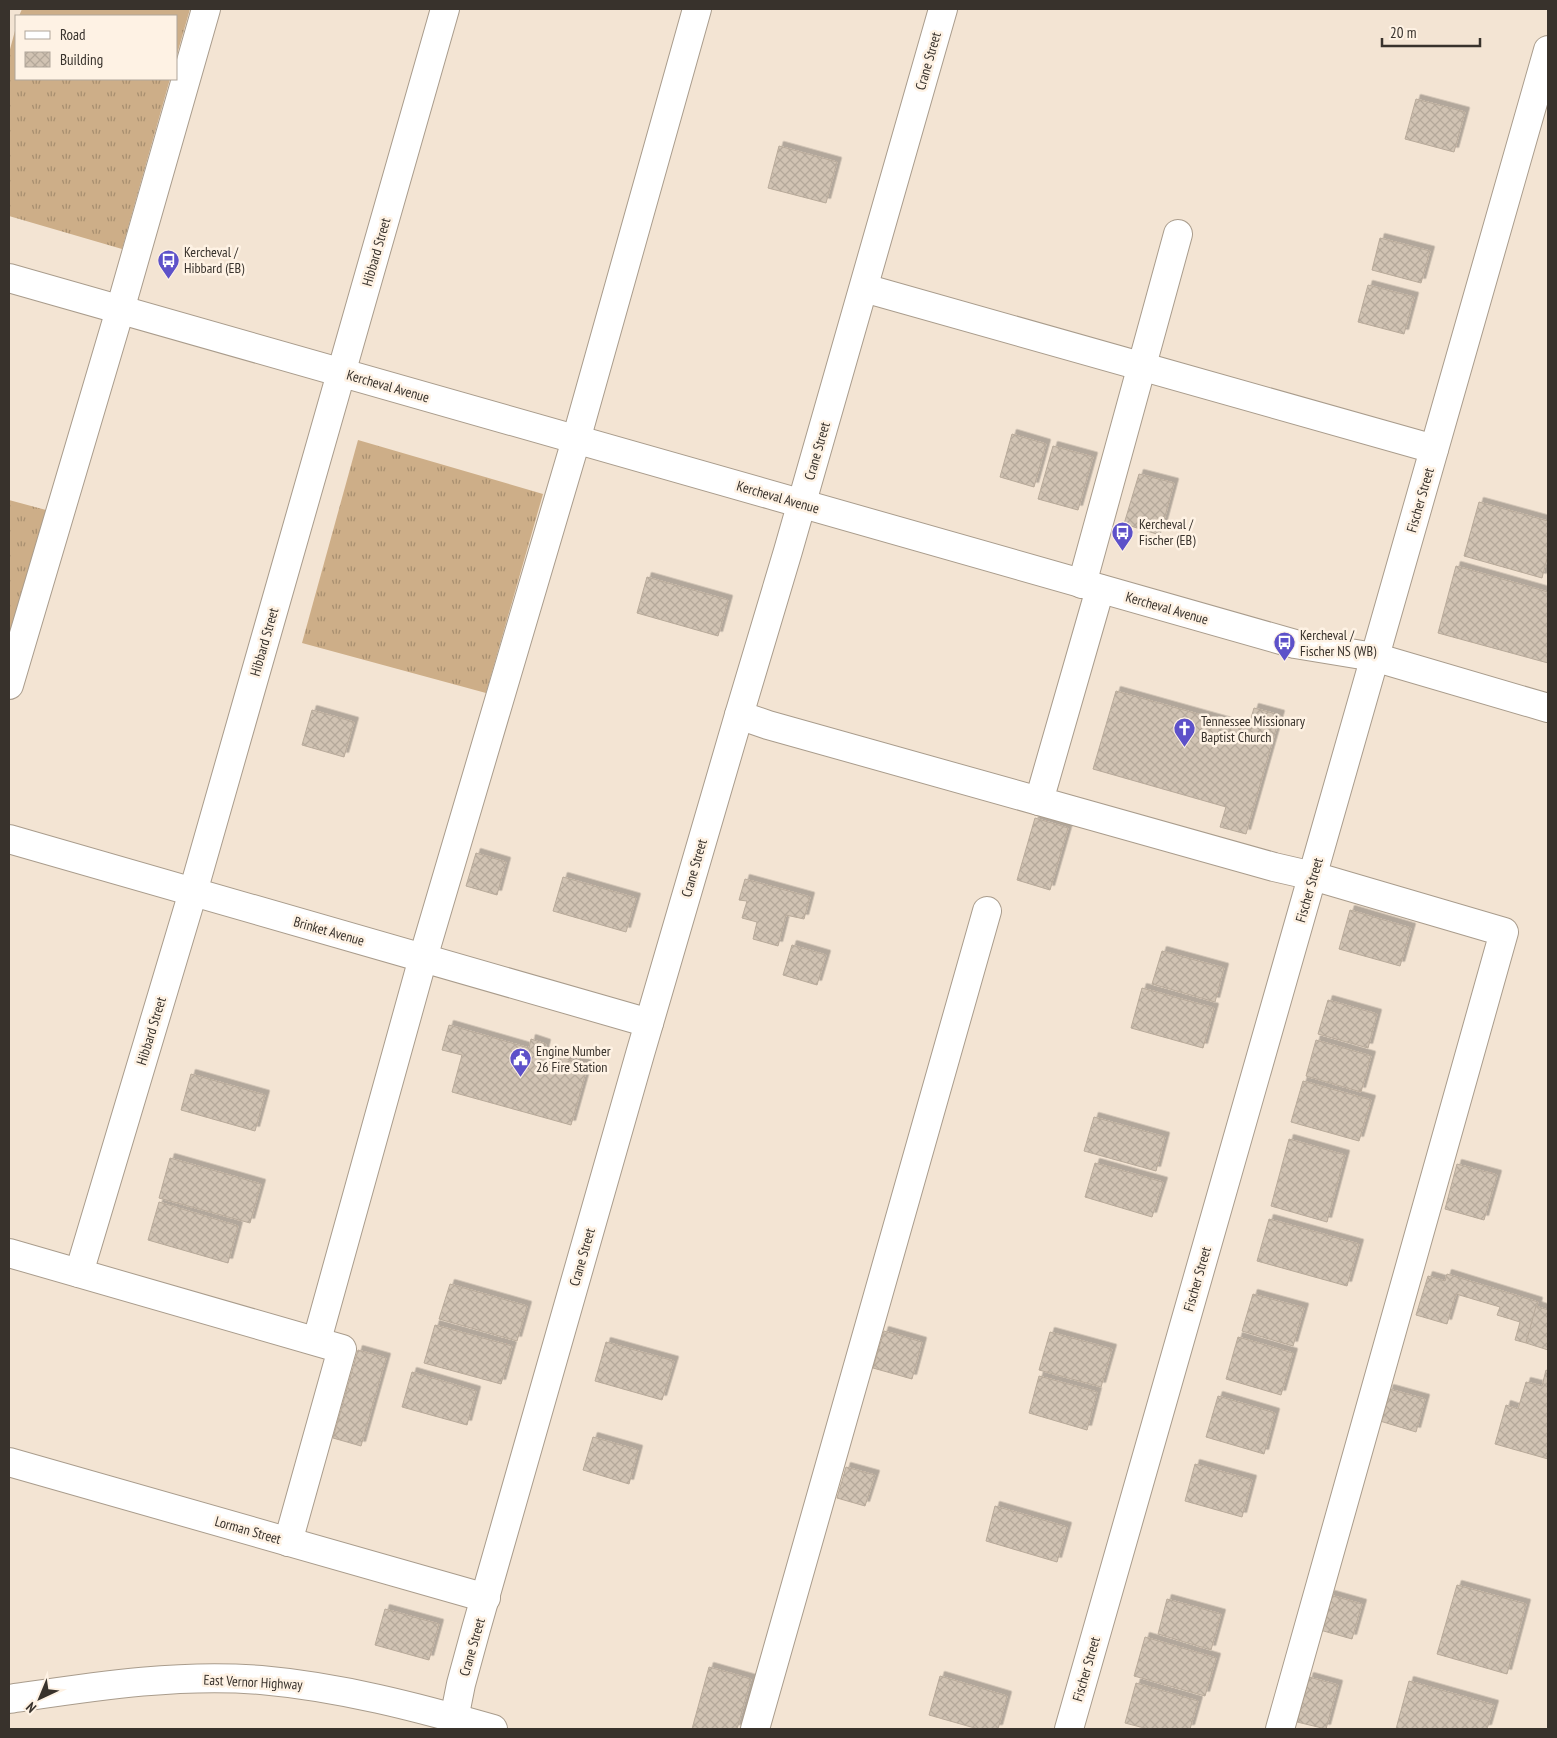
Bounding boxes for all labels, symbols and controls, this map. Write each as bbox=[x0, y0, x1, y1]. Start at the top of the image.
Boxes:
legend bbox=[15, 15, 178, 80]
scale bar bbox=[1382, 15, 1480, 47]
text: 20 m bbox=[1390, 23, 1416, 42]
text: Road bbox=[60, 25, 86, 44]
street label: Crane Street bbox=[911, 30, 945, 92]
text: Building bbox=[60, 50, 103, 69]
street label: Hibbard Street bbox=[358, 216, 394, 288]
place label: Kercheval / Hibbard (EB) bbox=[184, 243, 245, 277]
bus stop icon: Kercheval / Hibbard (EB) bbox=[156, 248, 180, 279]
street label: Kercheval Avenue bbox=[345, 366, 432, 406]
street label: Crane Street bbox=[800, 420, 834, 482]
street label: Fischer Street bbox=[1402, 466, 1438, 534]
street label: Kercheval Avenue bbox=[735, 477, 822, 517]
place label: Kercheval / Fischer (EB) bbox=[1139, 515, 1196, 549]
bus stop icon: Kercheval / Fischer (EB) bbox=[1111, 520, 1135, 551]
street label: Kercheval Avenue bbox=[1124, 588, 1211, 628]
street label: Hibbard Street bbox=[246, 606, 282, 678]
place label: Kercheval / Fischer NS (WB) bbox=[1300, 626, 1377, 660]
bus stop icon: Kercheval / Fischer NS (WB) bbox=[1272, 631, 1296, 662]
place label: Tennessee Missionary Baptist Church bbox=[1201, 712, 1306, 746]
church icon: Tennessee Missionary Baptist Church bbox=[1173, 717, 1197, 748]
street label: Crane Street bbox=[677, 837, 711, 899]
street label: Fischer Street bbox=[1291, 856, 1327, 924]
street label: Brinket Avenue bbox=[292, 912, 367, 950]
street label: Hibbard Street bbox=[132, 995, 170, 1067]
place label: Engine Number 26 Fire Station bbox=[536, 1042, 611, 1076]
public building icon: Engine Number 26 Fire Station bbox=[508, 1047, 532, 1078]
street label: Crane Street bbox=[565, 1226, 599, 1288]
street label: Fischer Street bbox=[1179, 1245, 1215, 1313]
street label: Lorman Street bbox=[213, 1512, 283, 1548]
street label: Crane Street bbox=[455, 1616, 489, 1678]
street label: Fischer Street bbox=[1068, 1635, 1104, 1703]
street label: East Vernor Highway bbox=[203, 1670, 304, 1694]
north arrow bbox=[15, 1673, 65, 1723]
text: N bbox=[22, 1698, 40, 1716]

